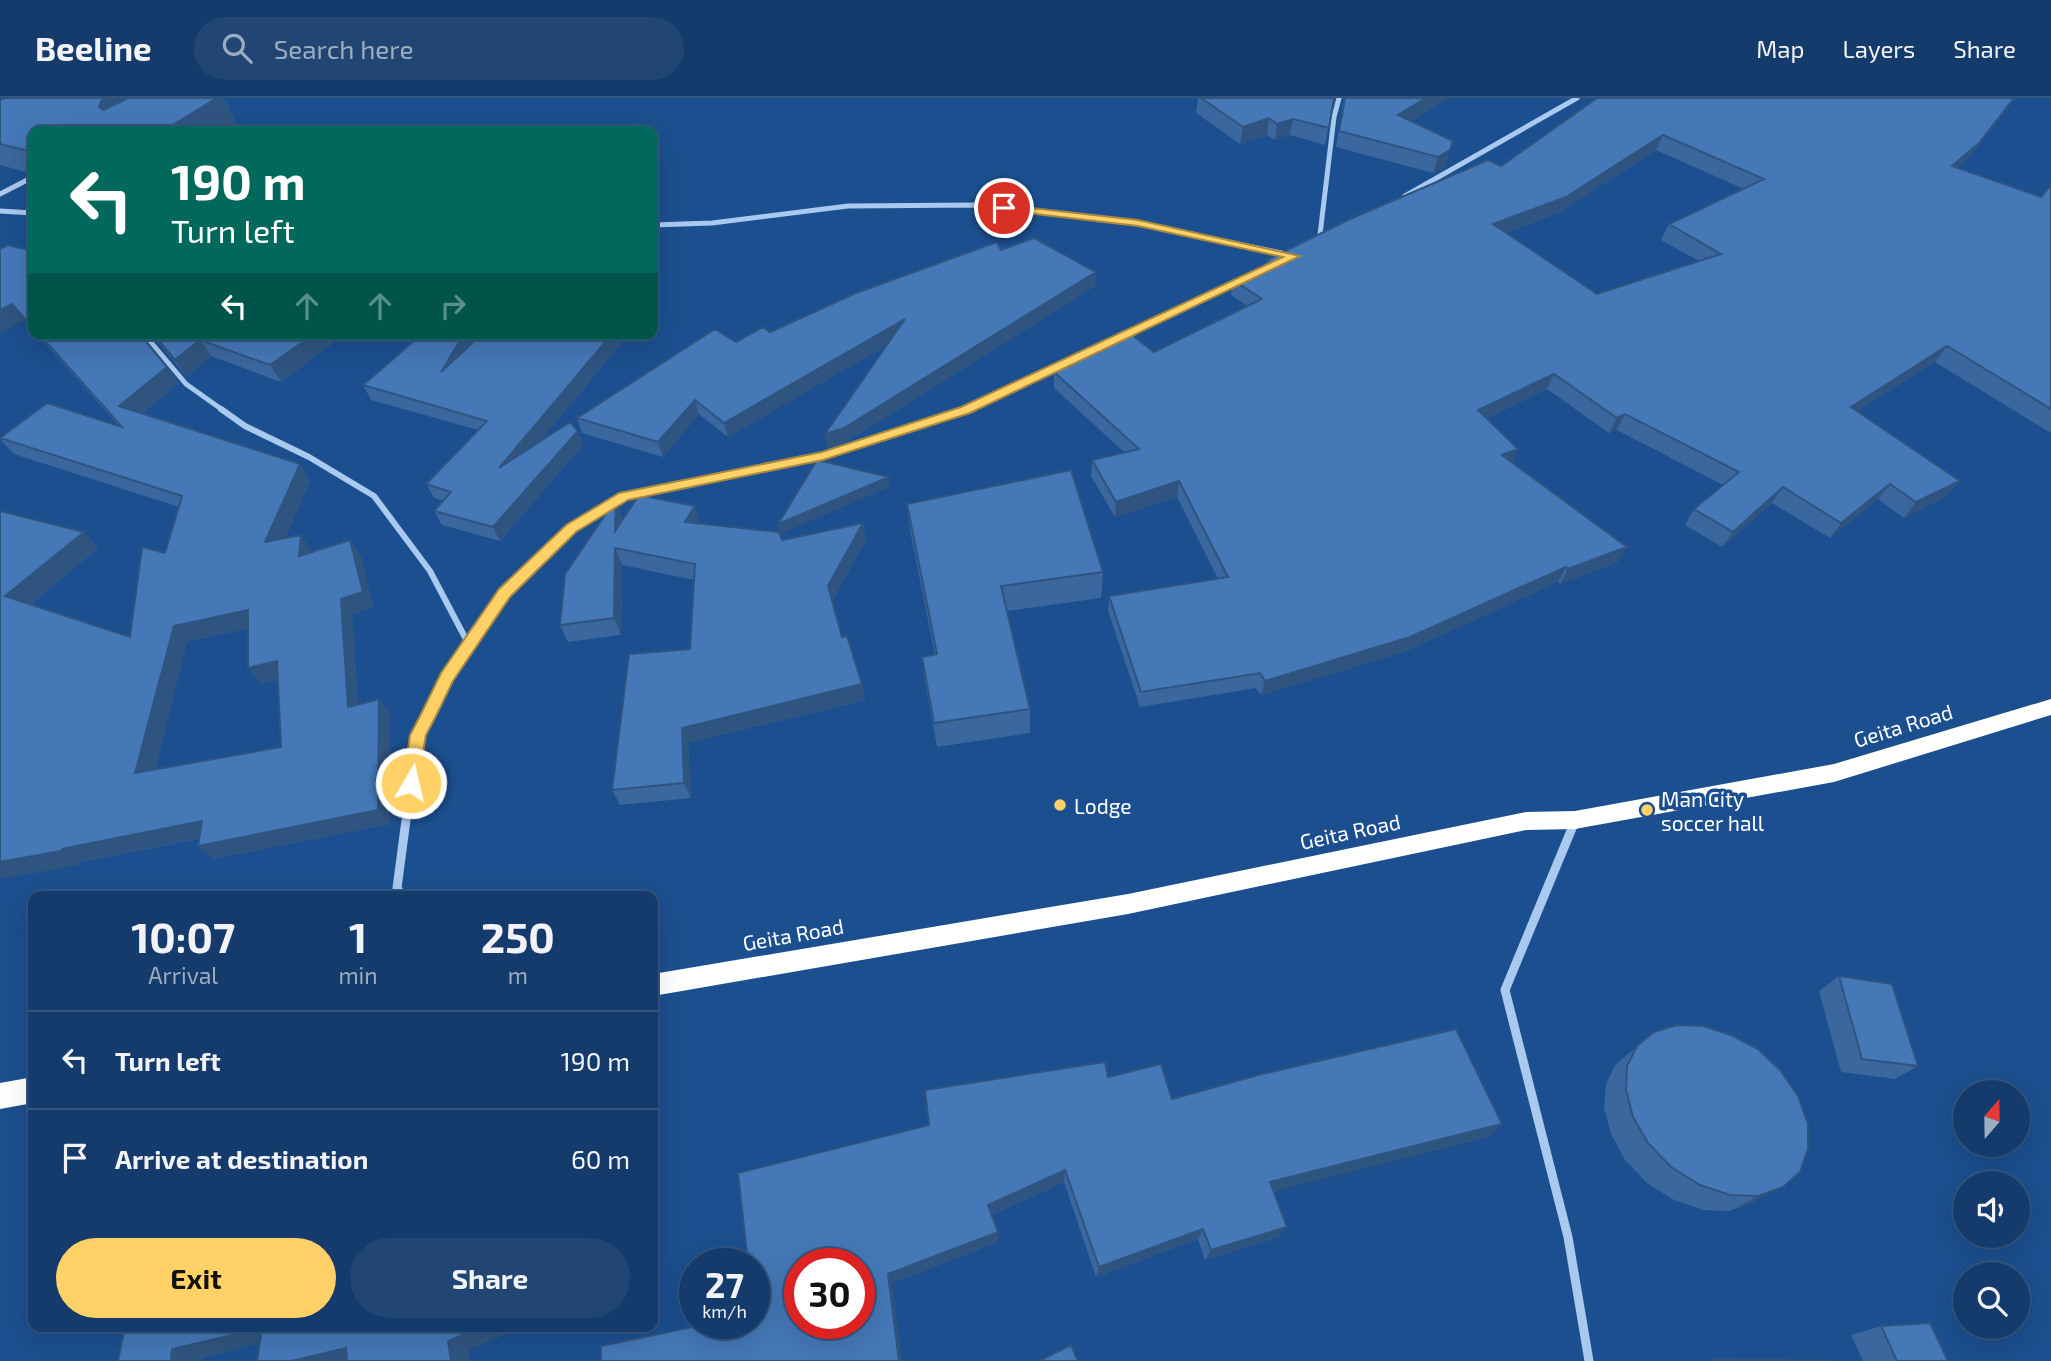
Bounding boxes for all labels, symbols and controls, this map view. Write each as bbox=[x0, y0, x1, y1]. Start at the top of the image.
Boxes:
search box bbox=[194, 17, 684, 80]
text: Beeline bbox=[35, 28, 152, 68]
icon: search bbox=[218, 29, 256, 67]
text: Search here bbox=[274, 33, 413, 64]
text: Map bbox=[1756, 34, 1804, 63]
text: Layers bbox=[1842, 34, 1915, 63]
text: Share bbox=[1953, 34, 2016, 63]
text: 190 m bbox=[171, 151, 306, 210]
icon: left bbox=[56, 154, 147, 245]
pin bbox=[974, 178, 1034, 238]
icon: arrive bbox=[985, 189, 1023, 227]
text: Turn left bbox=[171, 211, 295, 249]
icon: left bbox=[215, 287, 253, 325]
icon: ahead bbox=[288, 287, 326, 325]
icon: ahead bbox=[361, 287, 399, 325]
icon: right bbox=[434, 287, 472, 325]
street label: Geita Road bbox=[1850, 698, 1956, 752]
position arrow bbox=[374, 746, 448, 820]
place label: Man City soccer hall bbox=[1661, 786, 1765, 835]
place label: Lodge bbox=[1074, 793, 1132, 818]
marker: Lodge bbox=[1052, 797, 1068, 813]
marker: Man City soccer hall bbox=[1639, 802, 1655, 818]
street label: Geita Road bbox=[1297, 808, 1403, 854]
text: 10:07 bbox=[131, 911, 235, 961]
text: 1 bbox=[349, 911, 367, 961]
text: 250 bbox=[481, 911, 555, 961]
street label: Geita Road bbox=[740, 913, 846, 955]
text: Arrival bbox=[148, 961, 218, 989]
text: min bbox=[338, 961, 378, 989]
text: m bbox=[508, 961, 528, 989]
icon: left bbox=[56, 1041, 94, 1079]
text: Turn left bbox=[115, 1045, 221, 1076]
text: 190 m bbox=[561, 1045, 630, 1076]
north arrow bbox=[1953, 1080, 2030, 1157]
map controls bbox=[1953, 1080, 2030, 1339]
icon: arrive bbox=[56, 1139, 94, 1177]
text: Arrive at destination bbox=[115, 1143, 368, 1174]
text: 60 m bbox=[571, 1143, 630, 1174]
button: sound bbox=[1953, 1171, 2030, 1248]
button: Exit bbox=[56, 1238, 336, 1318]
button: Share bbox=[350, 1238, 630, 1318]
speed limit sign: 30 bbox=[784, 1248, 875, 1339]
button: search bbox=[1953, 1262, 2030, 1339]
text: 27 bbox=[705, 1263, 744, 1305]
text: km/h bbox=[702, 1300, 747, 1322]

